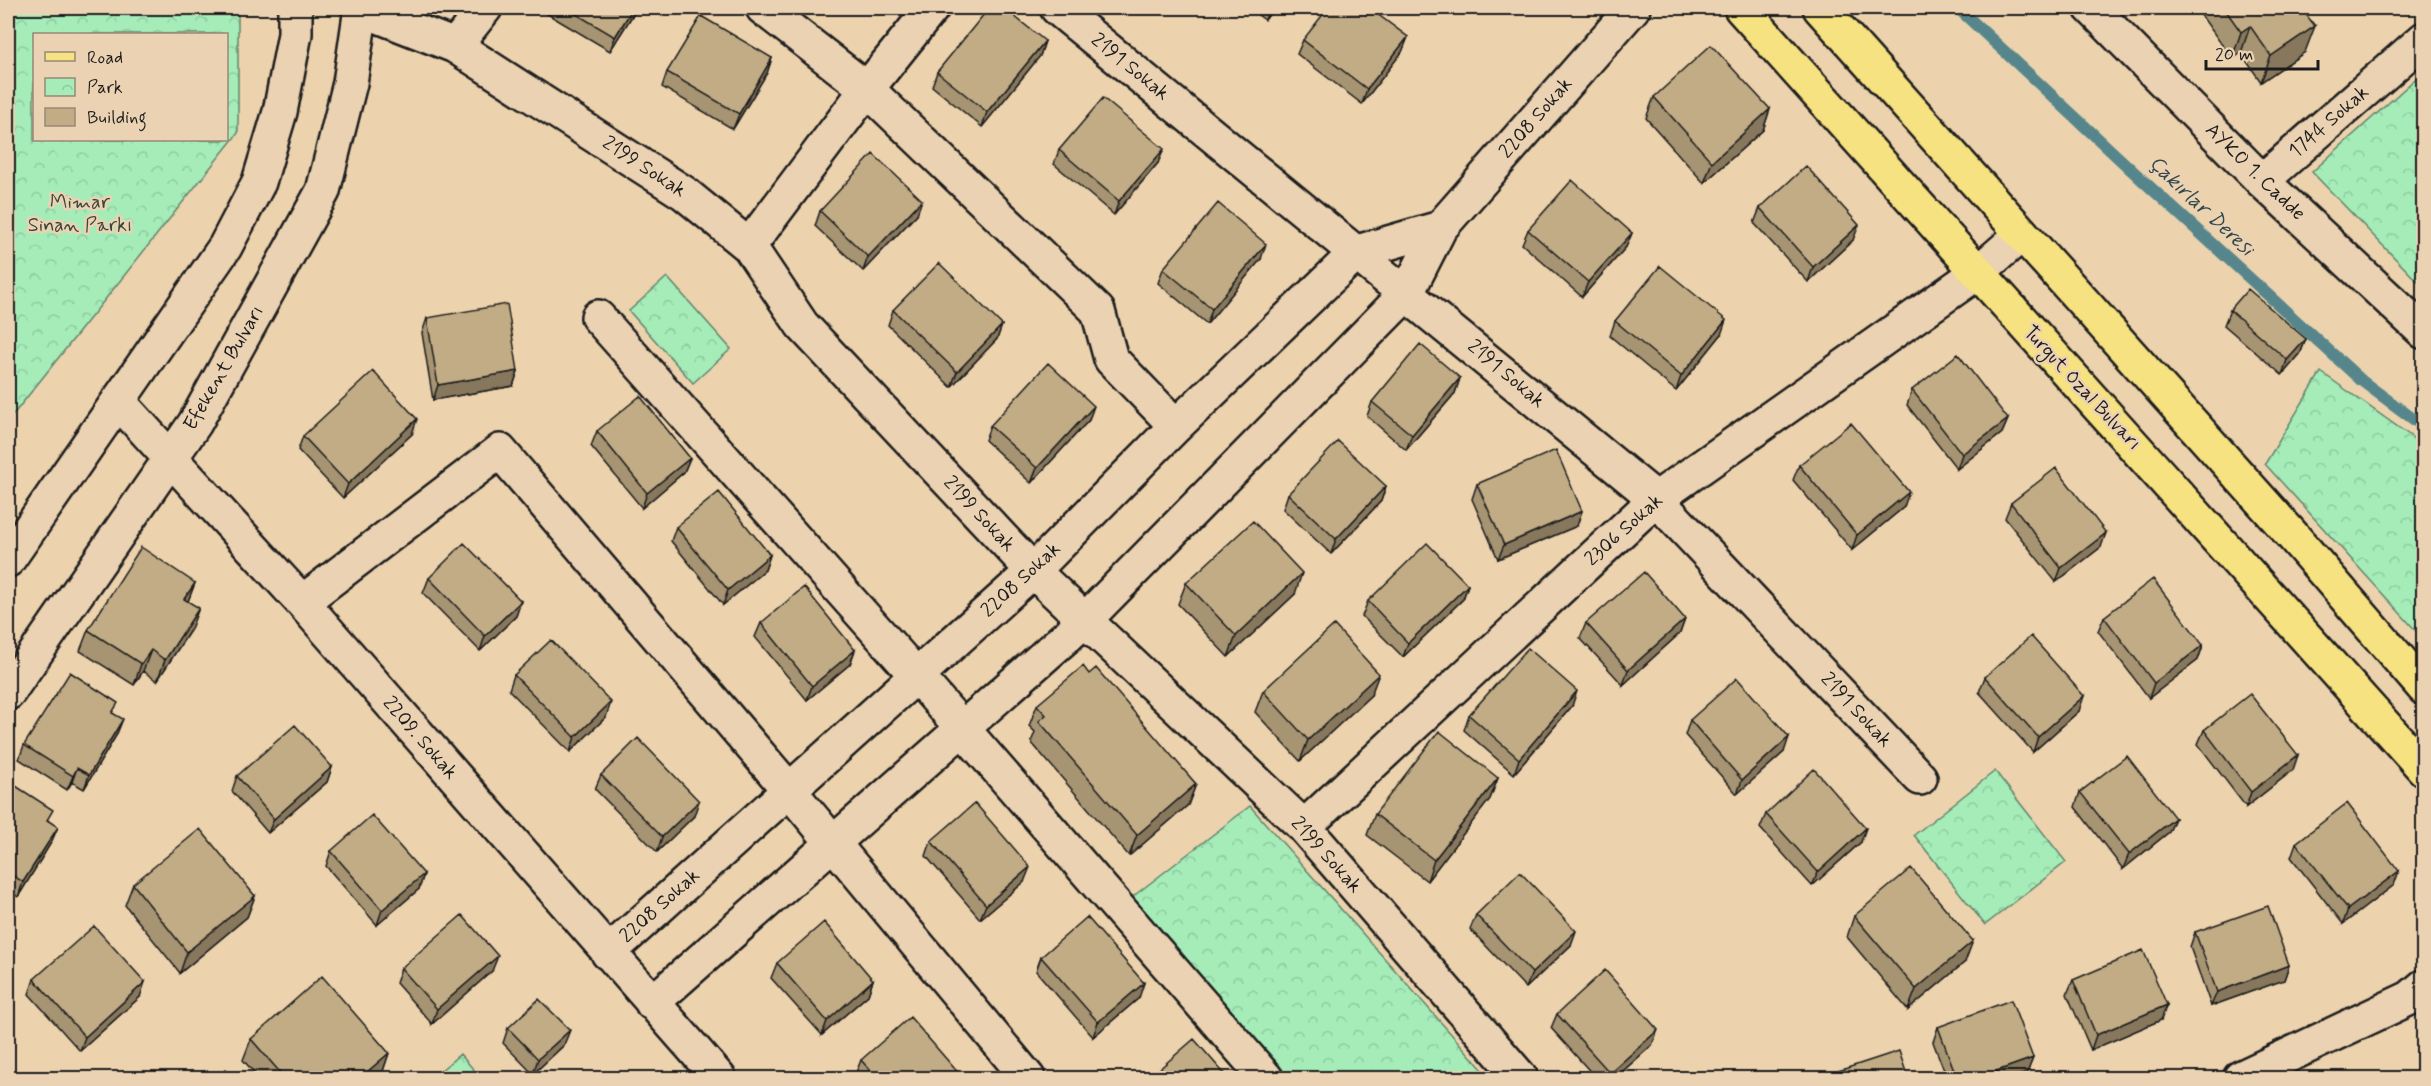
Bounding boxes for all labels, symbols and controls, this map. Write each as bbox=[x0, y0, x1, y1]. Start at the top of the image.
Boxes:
street label: 2191 Sokak bbox=[1085, 27, 1175, 107]
legend bbox=[33, 33, 228, 141]
scale bar bbox=[2206, 33, 2318, 71]
text: 20 m bbox=[2215, 43, 2253, 67]
text: Road bbox=[87, 46, 123, 70]
street label: 2208 Sokak bbox=[1493, 71, 1579, 164]
text: Park bbox=[87, 76, 123, 100]
street label: 1744 Sokak bbox=[2283, 79, 2375, 164]
text: Building bbox=[87, 106, 147, 132]
street label: AYKO 1. Cadde bbox=[2199, 117, 2311, 227]
street label: 2199 Sokak bbox=[597, 130, 691, 204]
water label: Çakırlar Deresi bbox=[2142, 150, 2262, 264]
park label: Mimar Sinan Parkı bbox=[28, 189, 132, 239]
street label: Efekent Bulvarı bbox=[177, 301, 271, 435]
street label: Turgut Ozal Bulvarı bbox=[2016, 320, 2147, 457]
street label: 2191 Sokak bbox=[1461, 333, 1551, 415]
street label: 2199 Sokak bbox=[937, 470, 1021, 558]
street label: 2306 Sokak bbox=[1579, 488, 1669, 572]
street label: 2208 Sokak bbox=[975, 536, 1067, 624]
street label: 2191 Sokak bbox=[1814, 666, 1898, 754]
street label: 2209. Sokak bbox=[376, 691, 464, 786]
street label: 2199 Sokak bbox=[1284, 811, 1368, 899]
street label: 2208 Sokak bbox=[614, 863, 706, 949]

